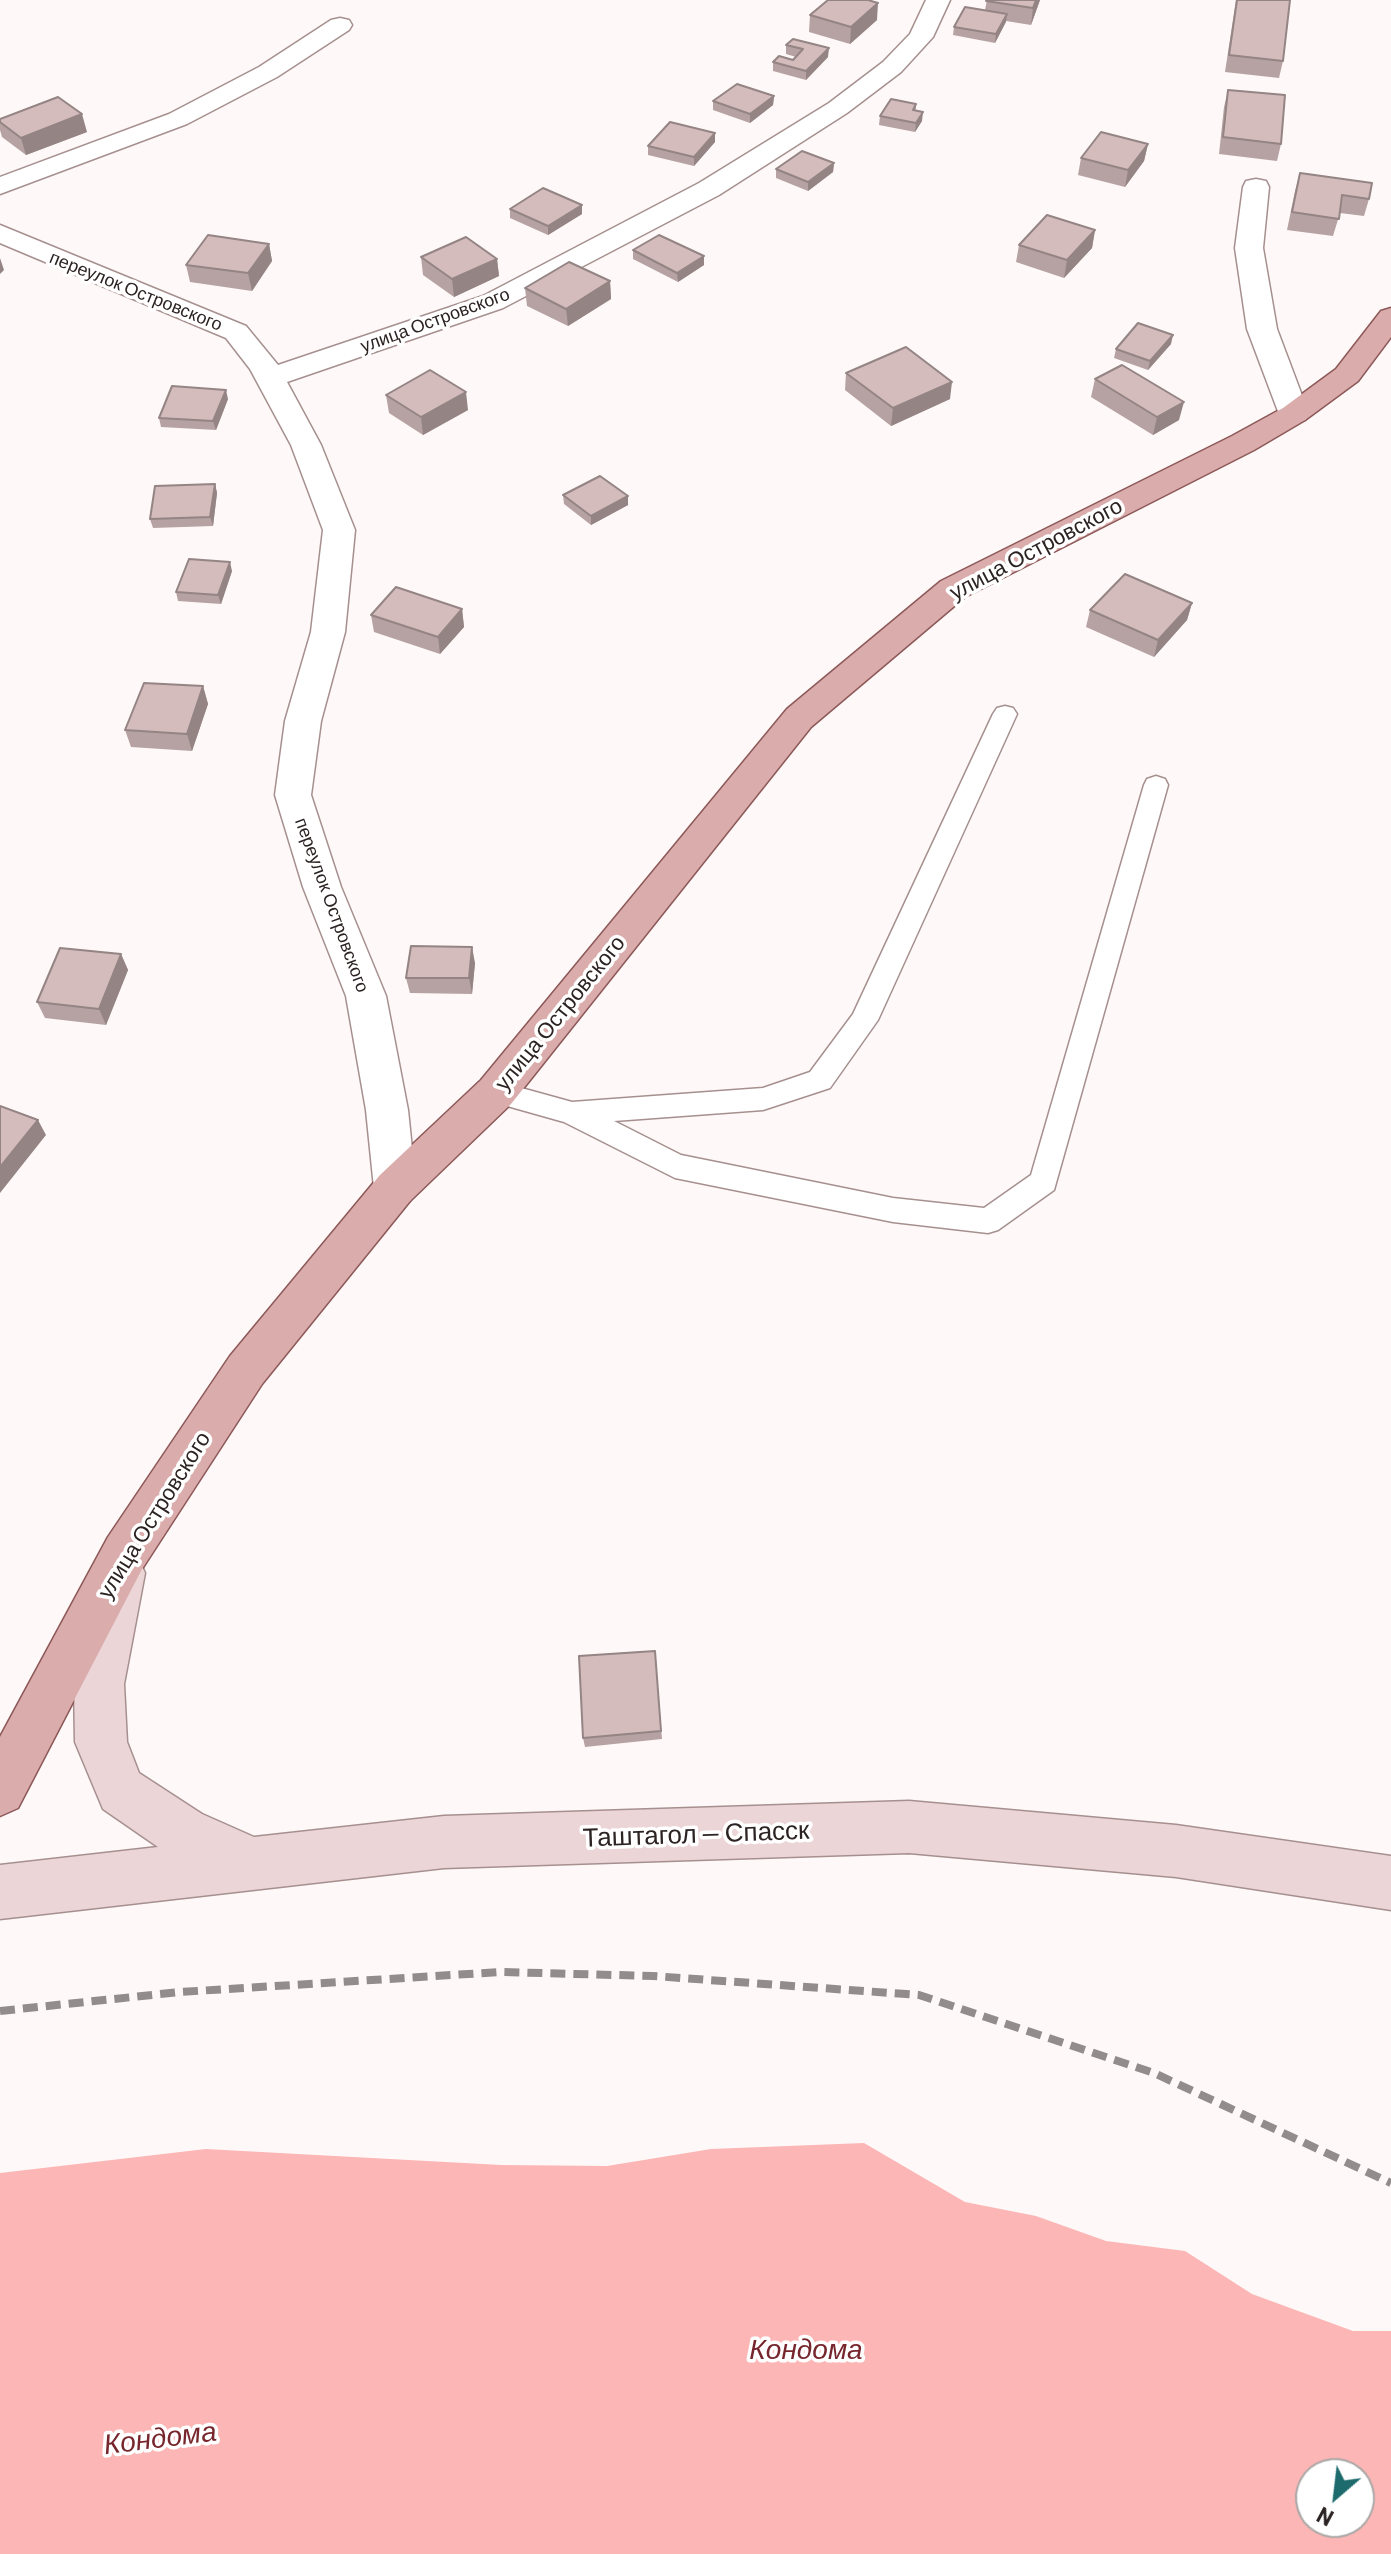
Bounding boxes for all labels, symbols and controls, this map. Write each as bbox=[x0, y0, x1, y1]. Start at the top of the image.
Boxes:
street label: переулок Островского bbox=[47, 246, 225, 336]
street label: улица Островского bbox=[358, 283, 512, 357]
street label: улица Островского bbox=[945, 492, 1127, 606]
street label: переулок Островского bbox=[290, 815, 374, 995]
street label: улица Островского bbox=[489, 930, 631, 1096]
street label: улица Островского bbox=[92, 1427, 216, 1603]
street label: Таштагол — Спасск bbox=[582, 1814, 810, 1854]
water label: Кондома bbox=[749, 2333, 863, 2367]
water label: Кондома bbox=[102, 2414, 218, 2462]
north arrow bbox=[1295, 2458, 1375, 2538]
text: N bbox=[1312, 2503, 1337, 2532]

